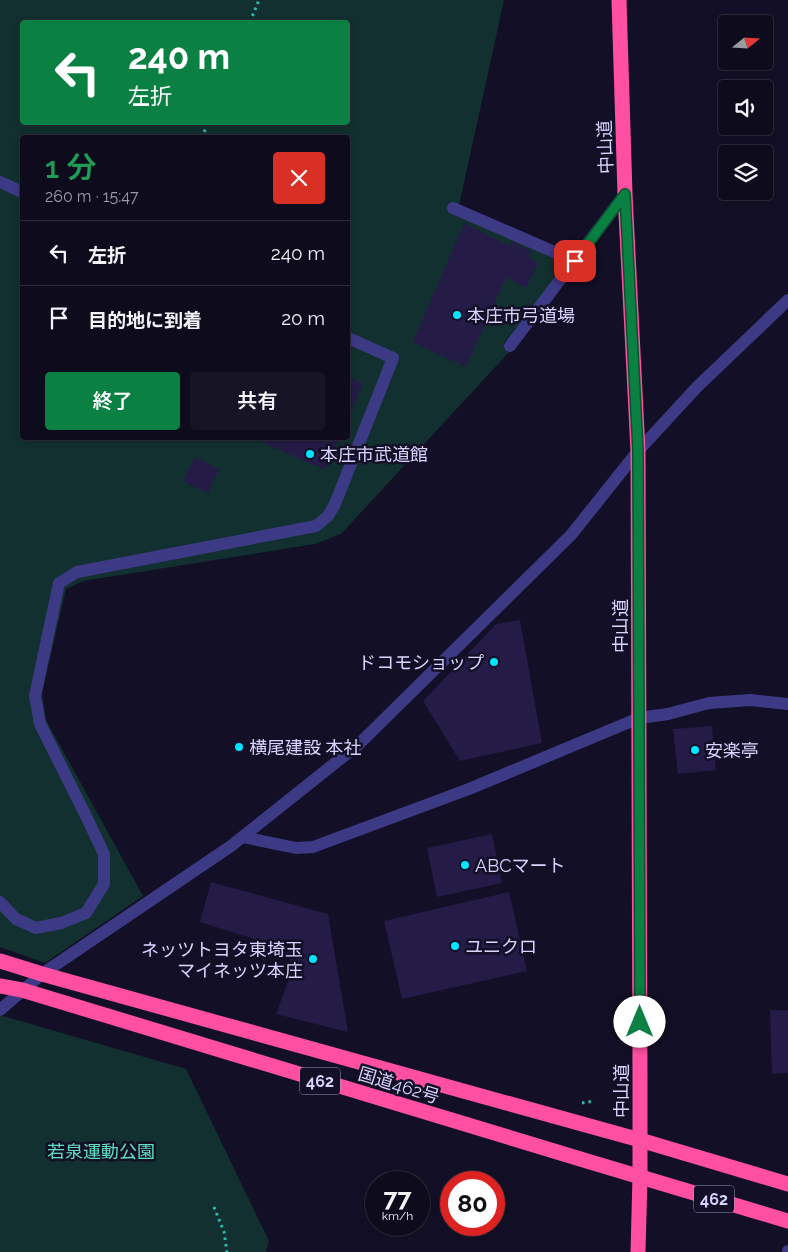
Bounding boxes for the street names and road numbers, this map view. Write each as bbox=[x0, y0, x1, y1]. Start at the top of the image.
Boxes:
street label: 中山道 bbox=[594, 120, 616, 174]
street label: 中山道 bbox=[610, 599, 631, 653]
street label: 国道462号 bbox=[356, 1063, 442, 1107]
street label: 中山道 bbox=[611, 1064, 632, 1118]
road number: 462 bbox=[300, 1068, 340, 1094]
road number: 462 bbox=[694, 1186, 734, 1212]

